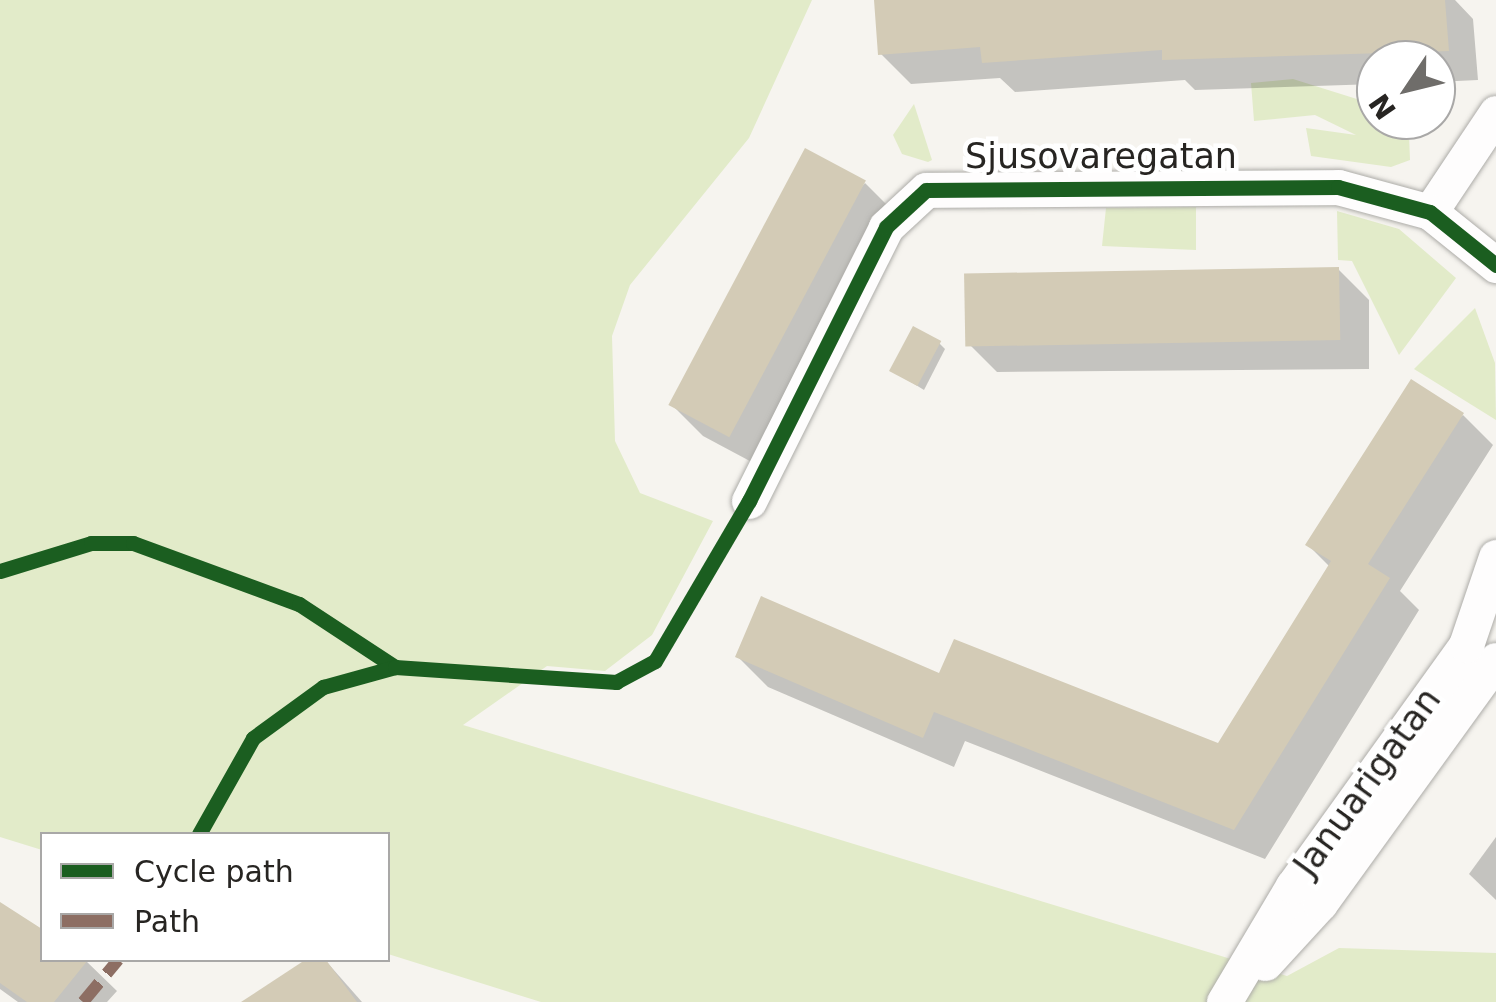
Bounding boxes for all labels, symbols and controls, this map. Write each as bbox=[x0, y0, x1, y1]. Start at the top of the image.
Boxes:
north arrow bbox=[1356, 40, 1456, 140]
text: N bbox=[1362, 87, 1403, 125]
street label: Sjusovaregatan bbox=[965, 135, 1237, 177]
street label: Januarigatan bbox=[1285, 680, 1449, 884]
legend bbox=[40, 832, 390, 962]
text: Cycle path bbox=[134, 854, 294, 889]
text: Path bbox=[134, 904, 200, 939]

